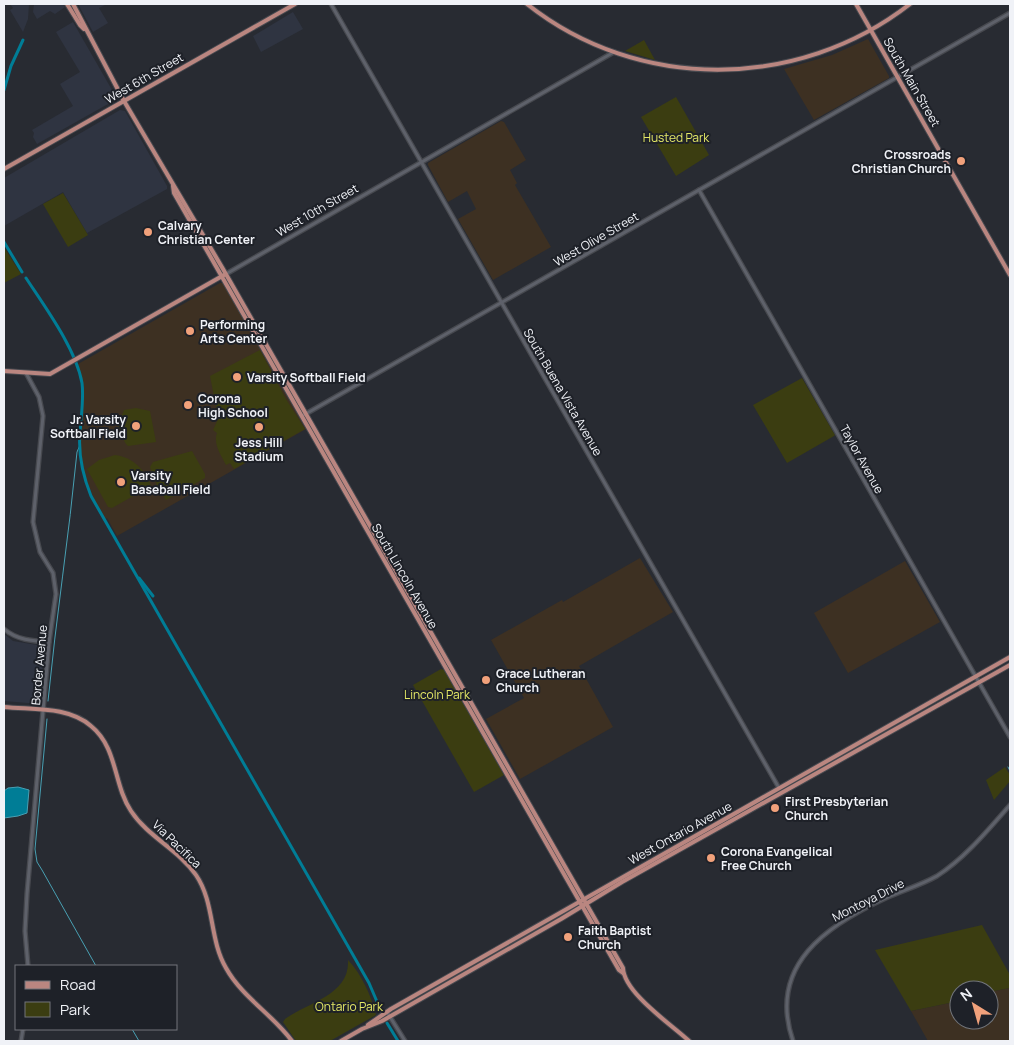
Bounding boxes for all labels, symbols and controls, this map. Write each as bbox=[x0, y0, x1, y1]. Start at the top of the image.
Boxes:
street label: South Main Street bbox=[880, 34, 945, 130]
street label: West 6th Street bbox=[102, 49, 187, 107]
park label: Husted Park bbox=[643, 129, 710, 146]
place label: Crossroads Christian Church bbox=[852, 146, 951, 177]
marker: Crossroads Christian Church bbox=[955, 155, 967, 167]
street label: West 10th Street bbox=[273, 179, 362, 241]
street label: West Olive Street bbox=[550, 208, 642, 270]
place label: Calvary Christian Center bbox=[158, 217, 255, 248]
marker: Calvary Christian Center bbox=[142, 226, 154, 238]
place label: Performing Arts Center bbox=[200, 316, 267, 347]
marker: Performing Arts Center bbox=[184, 325, 196, 337]
street label: South Buena Vista Avenue bbox=[520, 325, 606, 459]
place label: Varsity Softball Field bbox=[247, 369, 366, 386]
marker: Varsity Softball Field bbox=[231, 371, 243, 383]
place label: Corona High School bbox=[198, 390, 268, 421]
marker: Corona High School bbox=[182, 399, 194, 411]
place label: Jr. Varsity Softball Field bbox=[50, 411, 126, 442]
marker: Jr. Varsity Softball Field bbox=[130, 420, 142, 432]
marker: Jess Hill Stadium bbox=[253, 421, 265, 433]
street label: Taylor Avenue bbox=[836, 421, 888, 497]
place label: Jess Hill Stadium bbox=[234, 434, 284, 465]
place label: Varsity Baseball Field bbox=[131, 467, 210, 498]
marker: Varsity Baseball Field bbox=[115, 476, 127, 488]
street label: South Lincoln Avenue bbox=[368, 520, 442, 632]
street label: Border Avenue bbox=[27, 624, 51, 706]
place label: Grace Lutheran Church bbox=[496, 665, 586, 696]
marker: Grace Lutheran Church bbox=[480, 674, 492, 686]
park label: Lincoln Park bbox=[404, 686, 471, 703]
place label: First Presbyterian Church bbox=[785, 793, 888, 824]
street label: West Ontario Avenue bbox=[625, 797, 735, 869]
marker: First Presbyterian Church bbox=[769, 802, 781, 814]
street label: Via Pacifica bbox=[149, 816, 205, 872]
place label: Corona Evangelical Free Church bbox=[721, 843, 832, 874]
marker: Corona Evangelical Free Church bbox=[705, 852, 717, 864]
street label: Montoya Drive bbox=[829, 875, 907, 925]
place label: Faith Baptist Church bbox=[578, 922, 652, 953]
marker: Faith Baptist Church bbox=[562, 931, 574, 943]
legend bbox=[15, 965, 178, 1030]
text: Road bbox=[60, 974, 96, 995]
north arrow bbox=[949, 980, 999, 1030]
text: N bbox=[956, 984, 976, 1005]
park label: Ontario Park bbox=[315, 998, 384, 1015]
text: Park bbox=[60, 999, 90, 1020]

